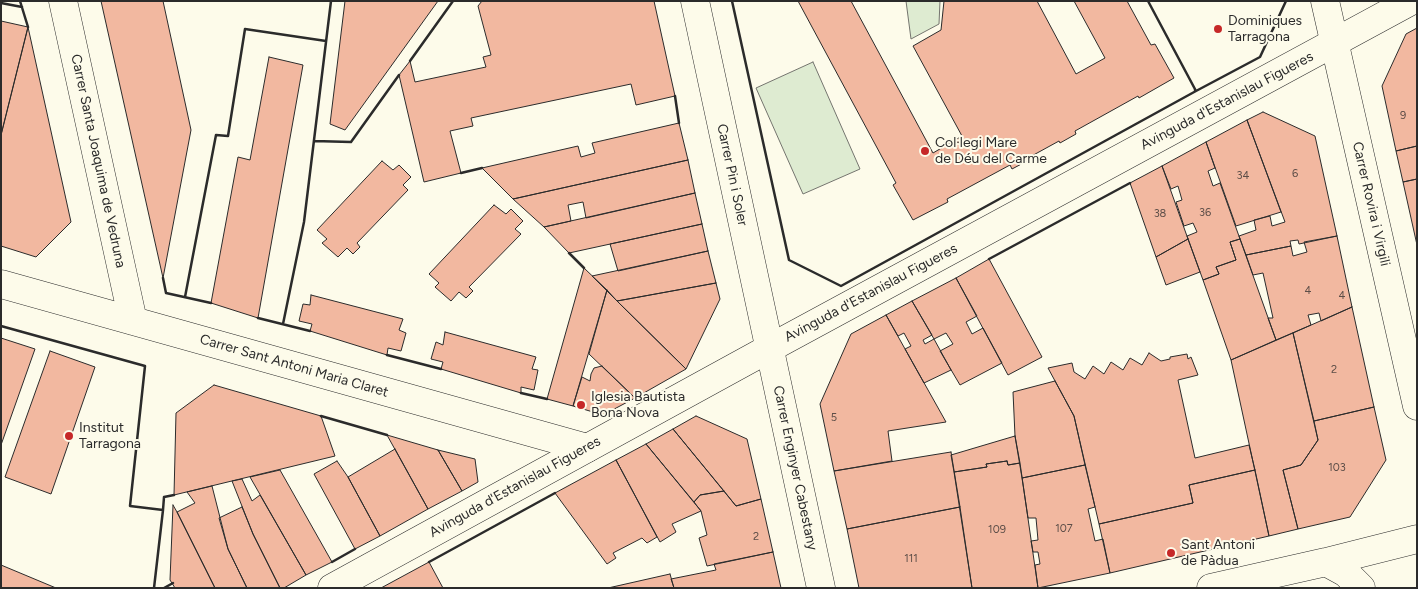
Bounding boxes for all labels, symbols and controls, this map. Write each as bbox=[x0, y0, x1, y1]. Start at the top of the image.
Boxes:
place label: Dominiques Tarragona bbox=[1228, 13, 1302, 46]
marker: Dominiques Tarragona bbox=[1212, 23, 1224, 35]
street label: Avinguda d'Estanislau Figueres bbox=[1138, 48, 1316, 154]
street label: Carrer Santa Joaquima de Vedruna bbox=[67, 53, 129, 269]
house number: 9 bbox=[1400, 109, 1406, 123]
street label: Carrer Pin i Soler bbox=[713, 122, 751, 228]
place label: Col·legi Mare de Déu del Carme bbox=[935, 135, 1047, 168]
street label: Carrer Rovira i Virgili bbox=[1349, 140, 1393, 268]
marker: Col·legi Mare de Déu del Carme bbox=[919, 145, 931, 157]
house number: 6 bbox=[1292, 167, 1298, 181]
house number: 34 bbox=[1237, 169, 1249, 183]
house number: 36 bbox=[1199, 206, 1211, 220]
house number: 38 bbox=[1154, 207, 1166, 221]
street label: Avinguda d'Estanislau Figueres bbox=[782, 240, 960, 346]
house number: 4 bbox=[1305, 284, 1311, 298]
house number: 4 bbox=[1339, 289, 1345, 303]
street label: Carrer Sant Antoni Maria Claret bbox=[198, 331, 390, 401]
house number: 2 bbox=[1331, 363, 1337, 377]
street label: Carrer Enginyer Cabestany bbox=[769, 384, 821, 552]
place label: Iglesia Bautista Bona Nova bbox=[591, 389, 685, 422]
marker: Iglesia Bautista Bona Nova bbox=[575, 399, 587, 411]
house number: 5 bbox=[831, 411, 837, 425]
place label: Institut Tarragona bbox=[79, 420, 141, 452]
marker: Institut Tarragona bbox=[63, 430, 75, 442]
street label: Avinguda d'Estanislau Figueres bbox=[426, 433, 604, 541]
house number: 103 bbox=[1328, 461, 1346, 475]
house number: 107 bbox=[1055, 522, 1073, 536]
house number: 109 bbox=[988, 523, 1006, 537]
house number: 2 bbox=[753, 530, 759, 544]
place label: Sant Antoni de Pàdua bbox=[1181, 537, 1255, 570]
marker: Sant Antoni de Pàdua bbox=[1165, 547, 1177, 559]
house number: 111 bbox=[904, 552, 918, 566]

